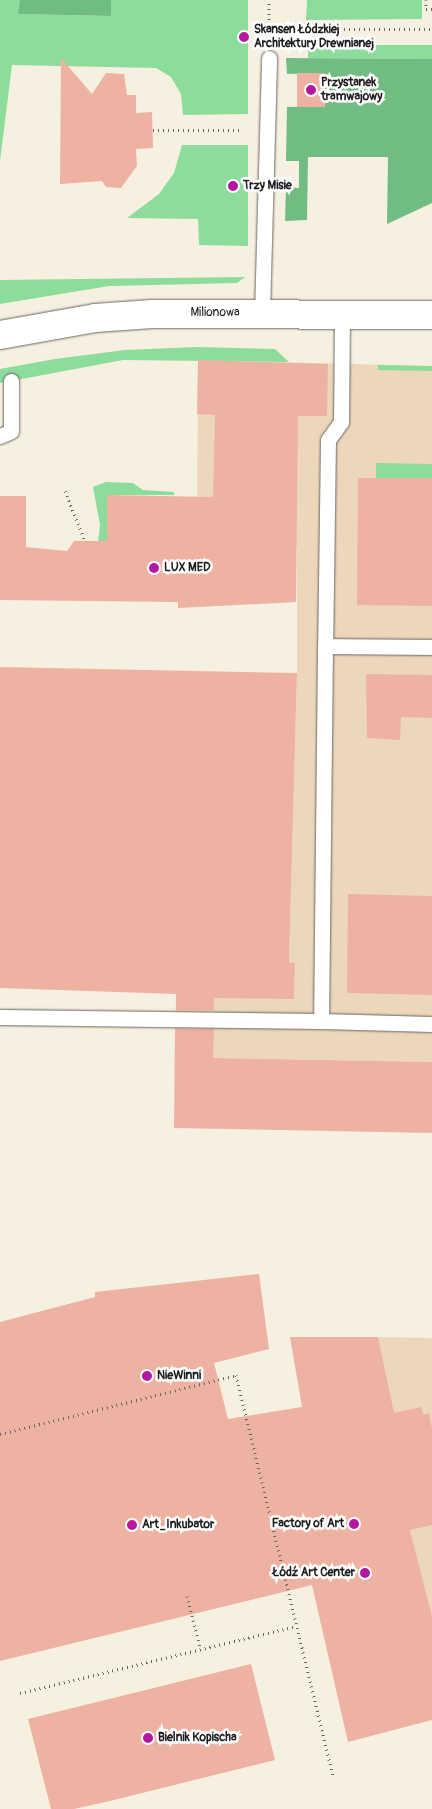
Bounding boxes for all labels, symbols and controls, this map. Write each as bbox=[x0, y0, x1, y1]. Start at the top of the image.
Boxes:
place label: Skansen Łódzkiej Architektury Drewnianej bbox=[254, 23, 374, 51]
marker: Skansen Łódzkiej Architektury Drewnianej bbox=[238, 31, 250, 43]
place label: Przystanek tramwajowy bbox=[321, 76, 382, 104]
marker: Przystanek tramwajowy bbox=[305, 84, 317, 96]
place label: Trzy Misie bbox=[243, 179, 292, 193]
marker: Trzy Misie bbox=[227, 180, 239, 192]
street label: Milionowa bbox=[190, 306, 240, 320]
place label: LUX MED bbox=[164, 561, 211, 575]
marker: LUX MED bbox=[148, 562, 160, 574]
place label: NieWinni bbox=[157, 1369, 201, 1383]
marker: NieWinni bbox=[141, 1370, 153, 1382]
place label: Factory of Art bbox=[272, 1517, 344, 1531]
place label: Art_Inkubator bbox=[142, 1518, 214, 1532]
marker: Factory of Art bbox=[348, 1518, 360, 1530]
marker: Art_Inkubator bbox=[126, 1519, 138, 1531]
place label: Łódź Art Center bbox=[273, 1566, 355, 1580]
marker: Łódź Art Center bbox=[359, 1567, 371, 1579]
place label: Bielnik Kopischa bbox=[158, 1731, 237, 1745]
marker: Bielnik Kopischa bbox=[142, 1732, 154, 1744]

